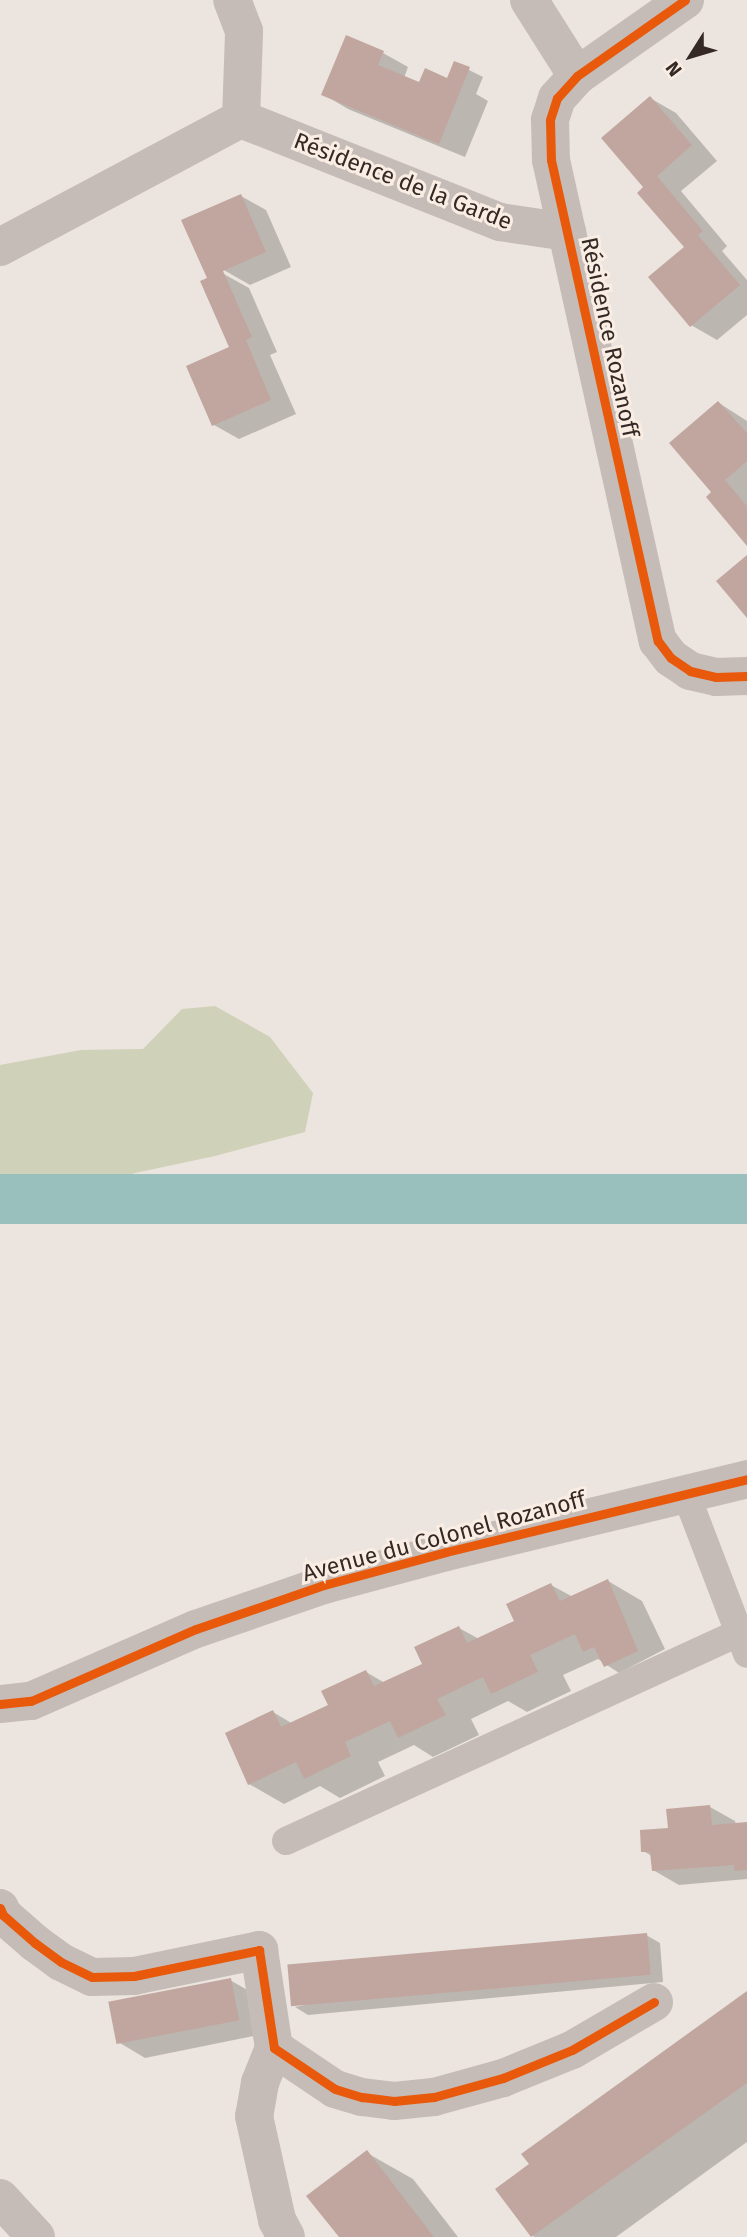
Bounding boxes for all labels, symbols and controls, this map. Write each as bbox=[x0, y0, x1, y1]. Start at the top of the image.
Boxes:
north arrow bbox=[656, 21, 726, 91]
text: N bbox=[661, 57, 687, 81]
street label: Résidence de la Garde bbox=[290, 127, 516, 235]
street label: Résidence Rozanoff bbox=[575, 235, 645, 439]
street label: Avenue du Colonel Rozanoff bbox=[299, 1485, 589, 1587]

